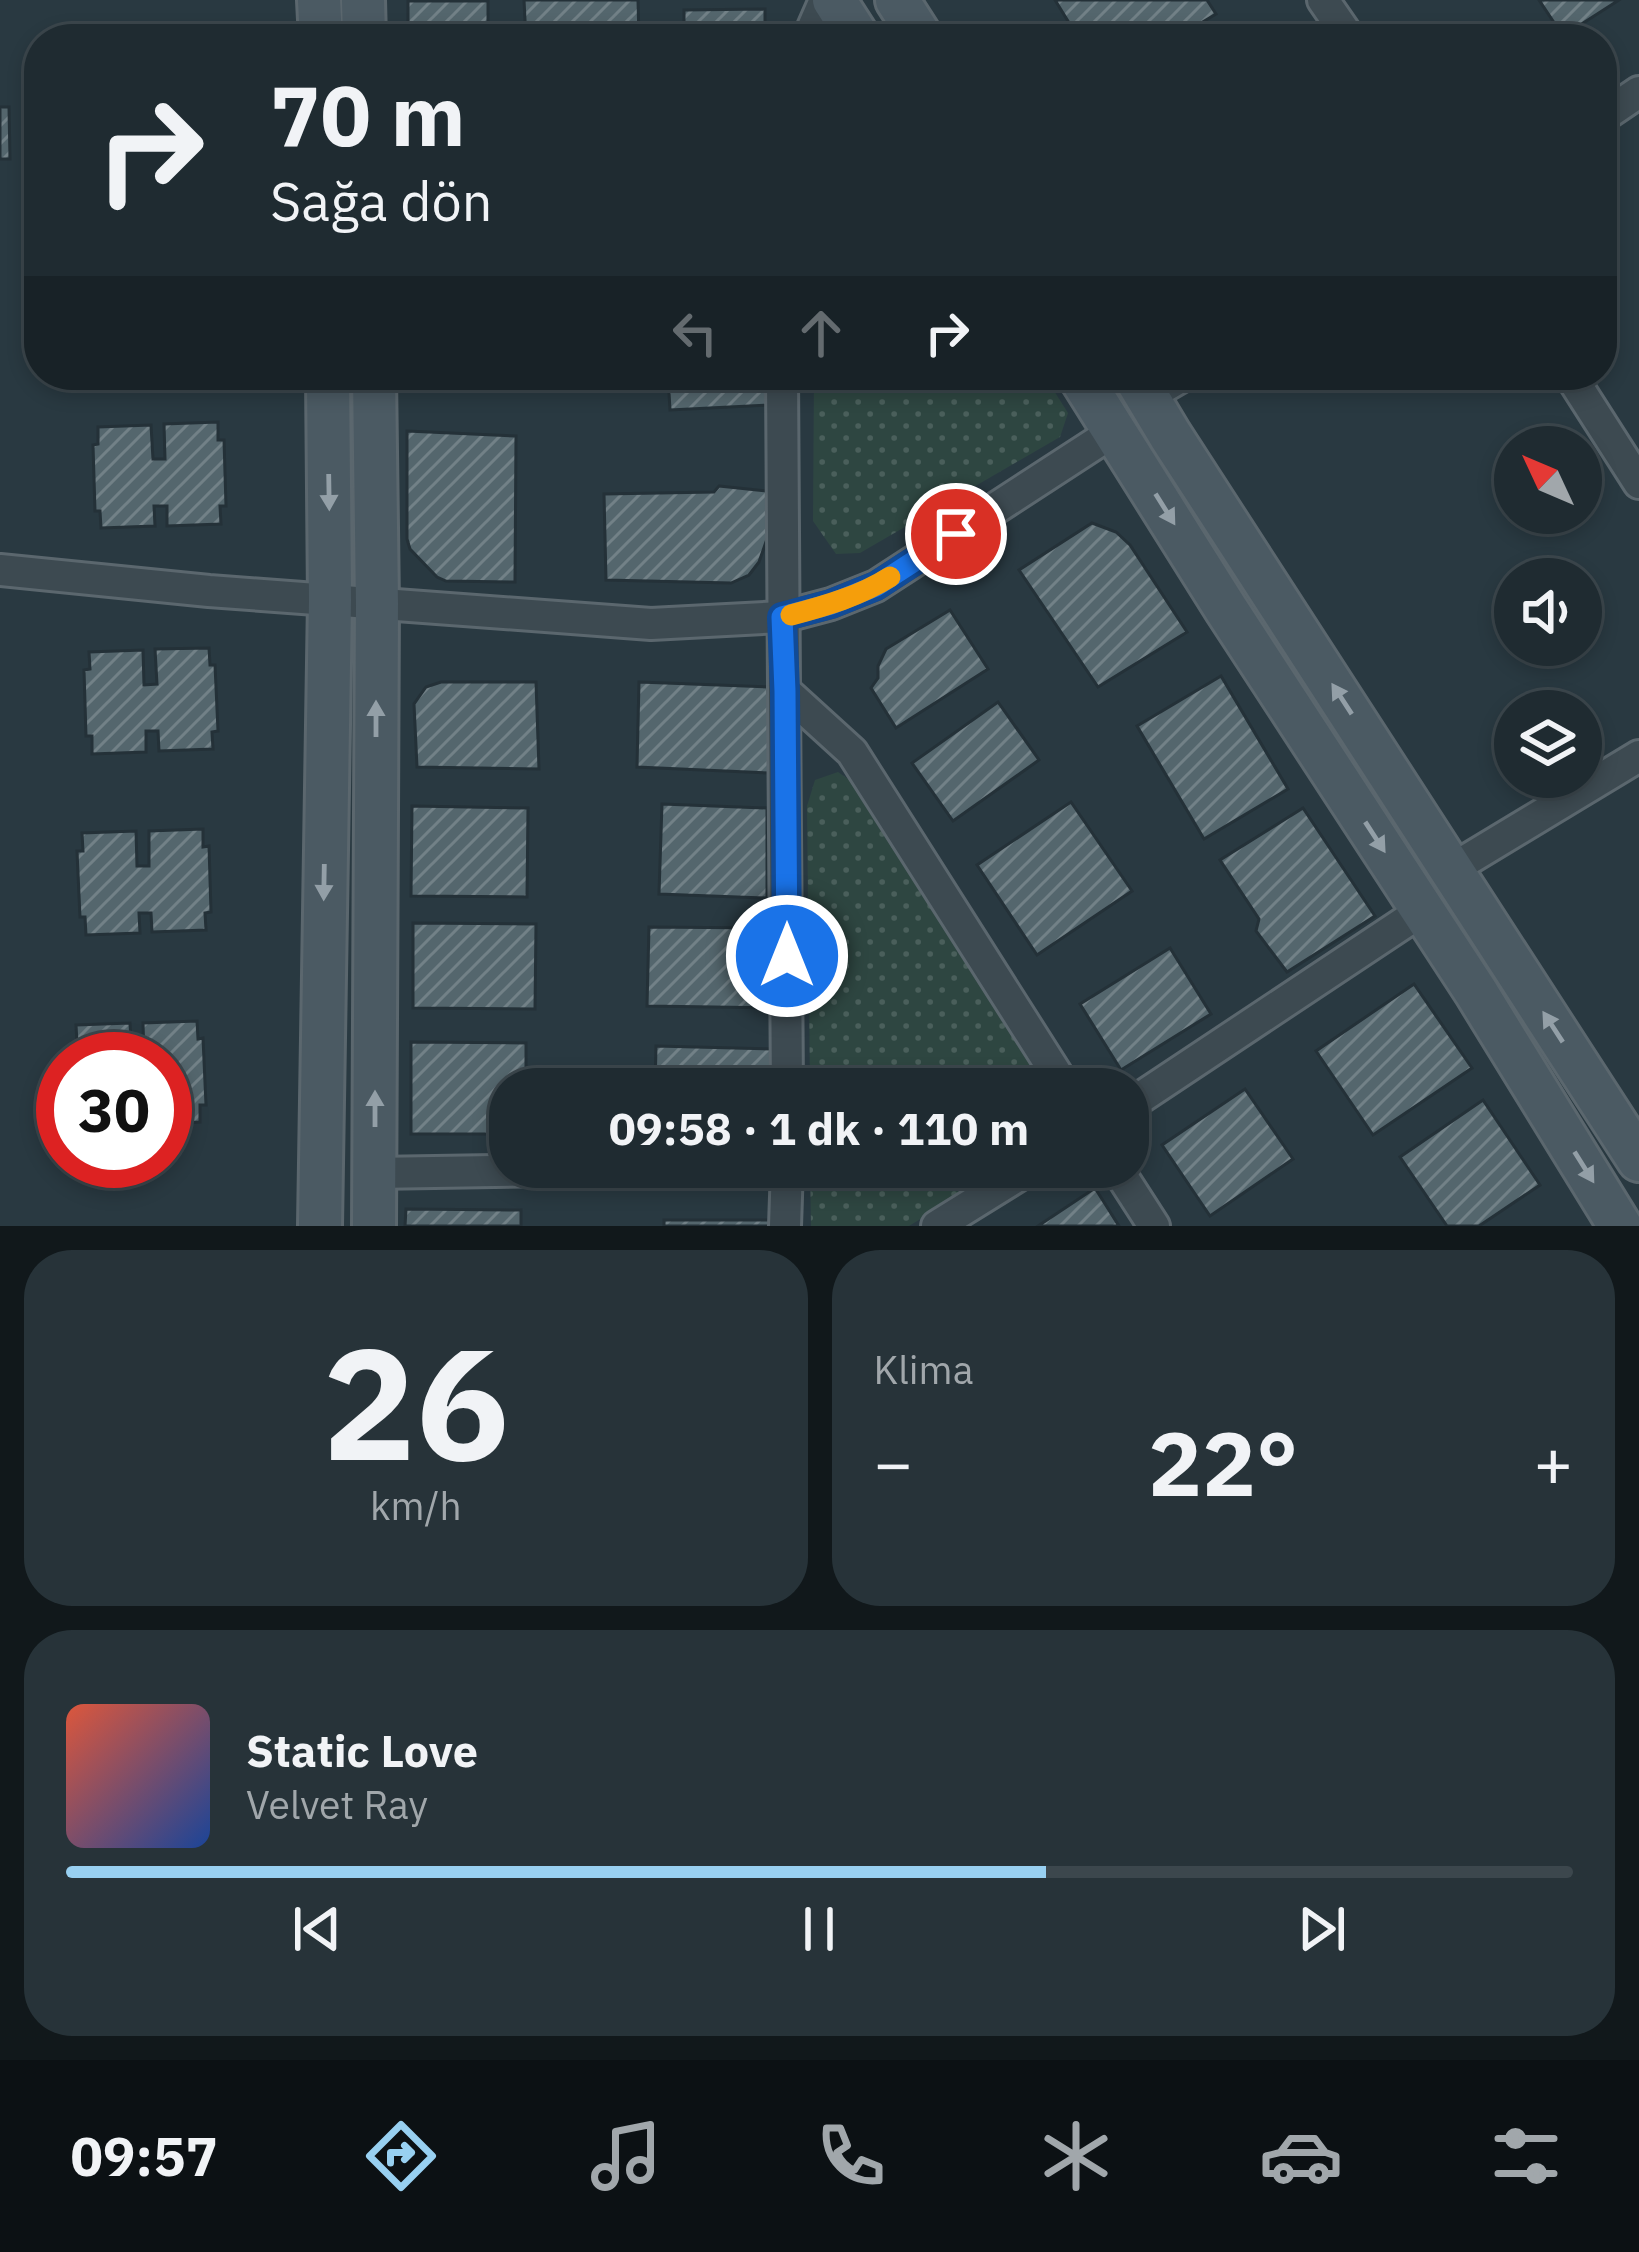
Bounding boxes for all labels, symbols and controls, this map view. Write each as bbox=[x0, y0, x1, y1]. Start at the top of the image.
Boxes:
text: 70 m bbox=[270, 60, 466, 169]
icon: right bbox=[72, 72, 228, 228]
text: Sağa dön bbox=[270, 166, 493, 236]
icon: left bbox=[662, 300, 728, 366]
icon: ahead bbox=[788, 300, 854, 366]
icon: right bbox=[914, 300, 980, 366]
north arrow bbox=[1494, 426, 1602, 534]
map controls bbox=[1494, 426, 1602, 798]
one-way arrow bbox=[319, 474, 339, 512]
pin bbox=[905, 483, 1007, 585]
one-way arrow bbox=[1154, 492, 1175, 526]
icon: arrive bbox=[923, 501, 989, 567]
button: sound bbox=[1494, 558, 1602, 666]
one-way arrow bbox=[1331, 682, 1353, 715]
button: layers bbox=[1494, 690, 1602, 798]
one-way arrow bbox=[366, 699, 386, 737]
one-way arrow bbox=[1364, 821, 1386, 854]
one-way arrow bbox=[314, 864, 334, 902]
position arrow bbox=[724, 893, 850, 1019]
one-way arrow bbox=[1542, 1010, 1564, 1043]
speed limit sign: 30 bbox=[36, 1032, 192, 1188]
one-way arrow bbox=[365, 1089, 385, 1127]
text: 09:58 · 1 dk · 110 m bbox=[609, 1099, 1029, 1157]
one-way arrow bbox=[1573, 1150, 1594, 1184]
text: 26 bbox=[322, 1300, 509, 1503]
text: Klima bbox=[874, 1344, 973, 1395]
text: 22° bbox=[1148, 1404, 1298, 1521]
text: − bbox=[874, 1419, 913, 1505]
text: + bbox=[1533, 1419, 1573, 1505]
text: km/h bbox=[370, 1480, 462, 1531]
text: Static Love bbox=[246, 1721, 478, 1779]
text: Velvet Ray bbox=[246, 1779, 428, 1830]
icon: previous bbox=[284, 1896, 350, 1962]
icon: pause bbox=[786, 1896, 852, 1962]
icon: next bbox=[1289, 1896, 1355, 1962]
icon: directions bbox=[359, 2114, 443, 2198]
icon: music bbox=[584, 2114, 668, 2198]
icon: phone bbox=[809, 2114, 893, 2198]
icon: climate bbox=[1034, 2114, 1118, 2198]
icon: car bbox=[1259, 2114, 1343, 2198]
icon: filters bbox=[1484, 2114, 1568, 2198]
text: 09:57 bbox=[71, 2121, 218, 2191]

